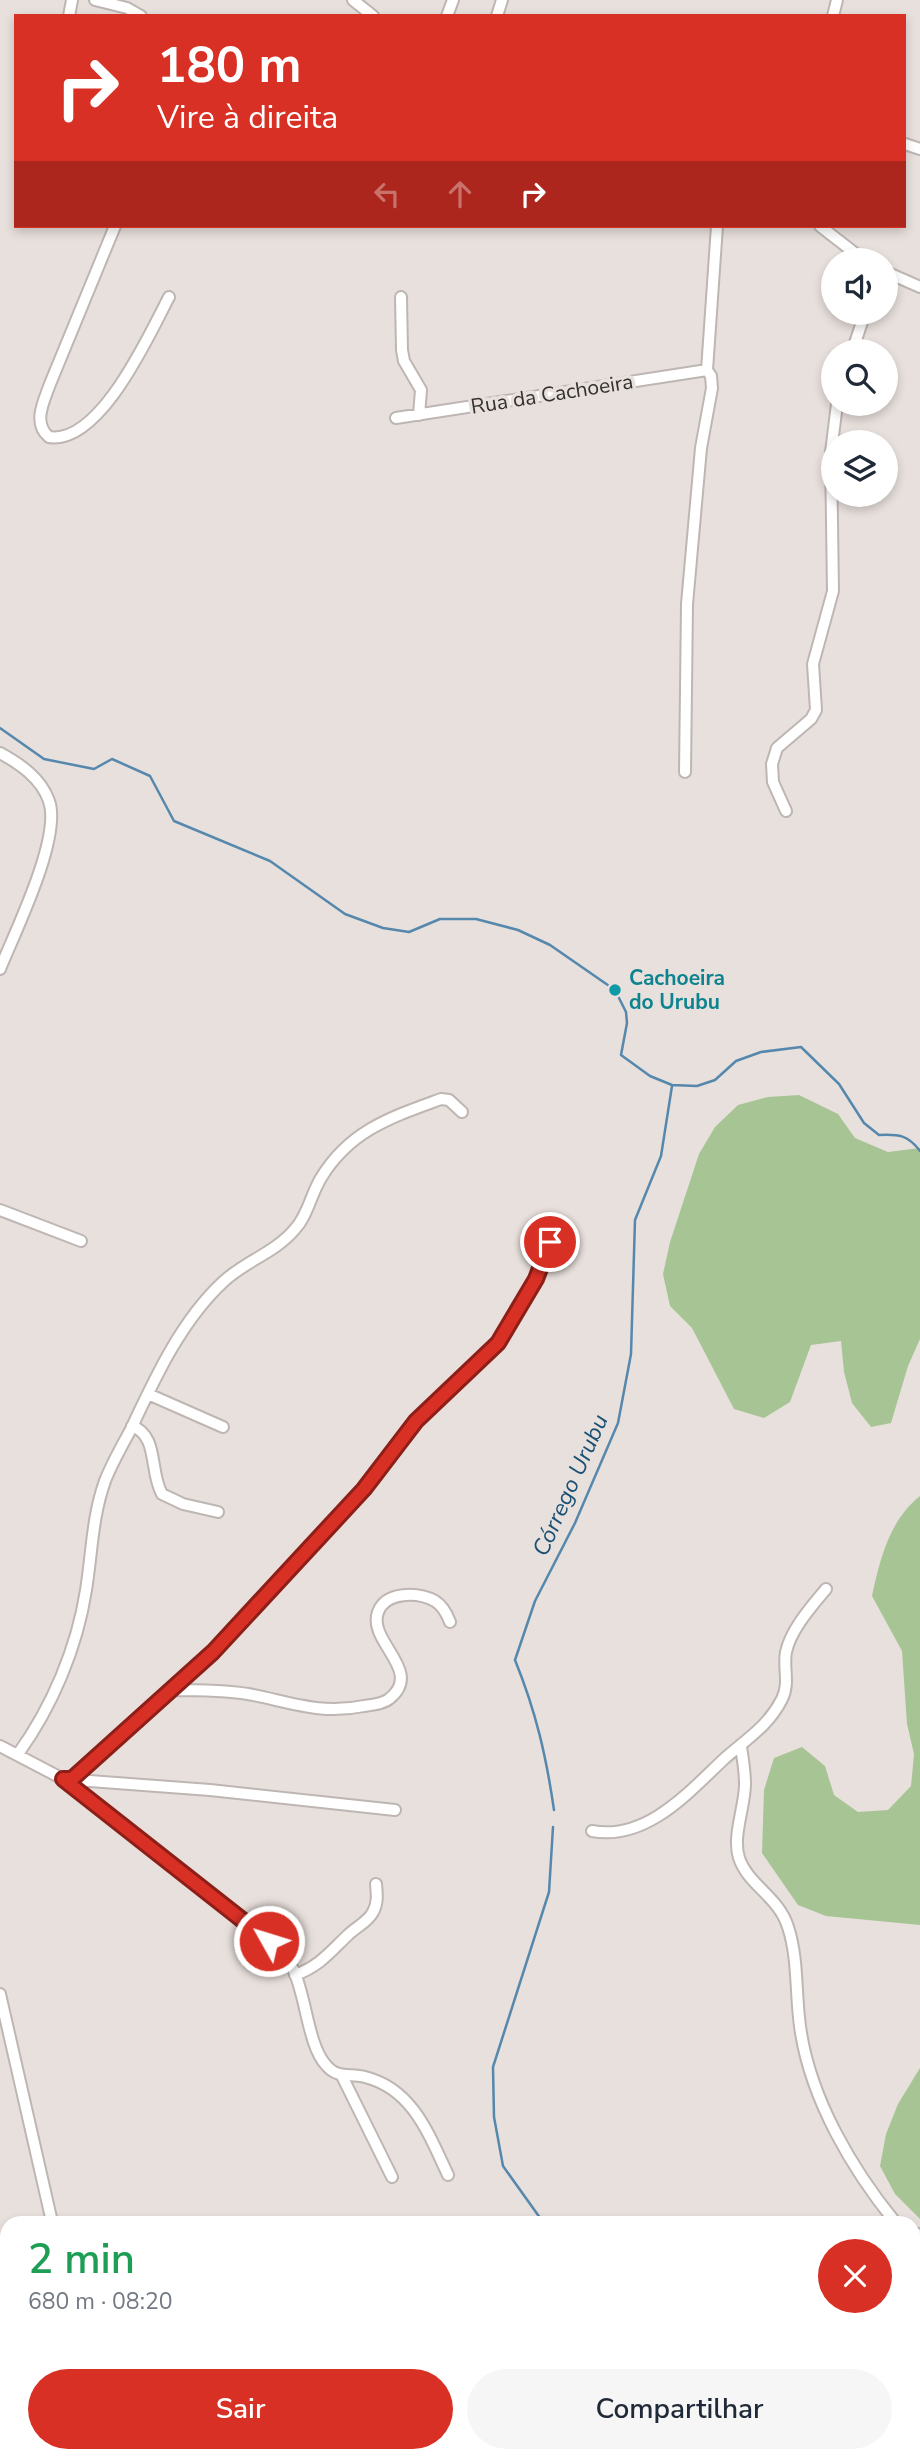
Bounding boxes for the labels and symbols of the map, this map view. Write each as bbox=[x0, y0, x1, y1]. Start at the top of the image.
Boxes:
street label: Rua da Cachoeira bbox=[469, 367, 635, 421]
place label: Cachoeira do Urubu bbox=[629, 964, 725, 1016]
marker: Cachoeira do Urubu bbox=[607, 982, 623, 998]
pin bbox=[520, 1212, 580, 1272]
water label: Córrego Urubu bbox=[525, 1409, 616, 1561]
position arrow bbox=[232, 1904, 306, 1978]

